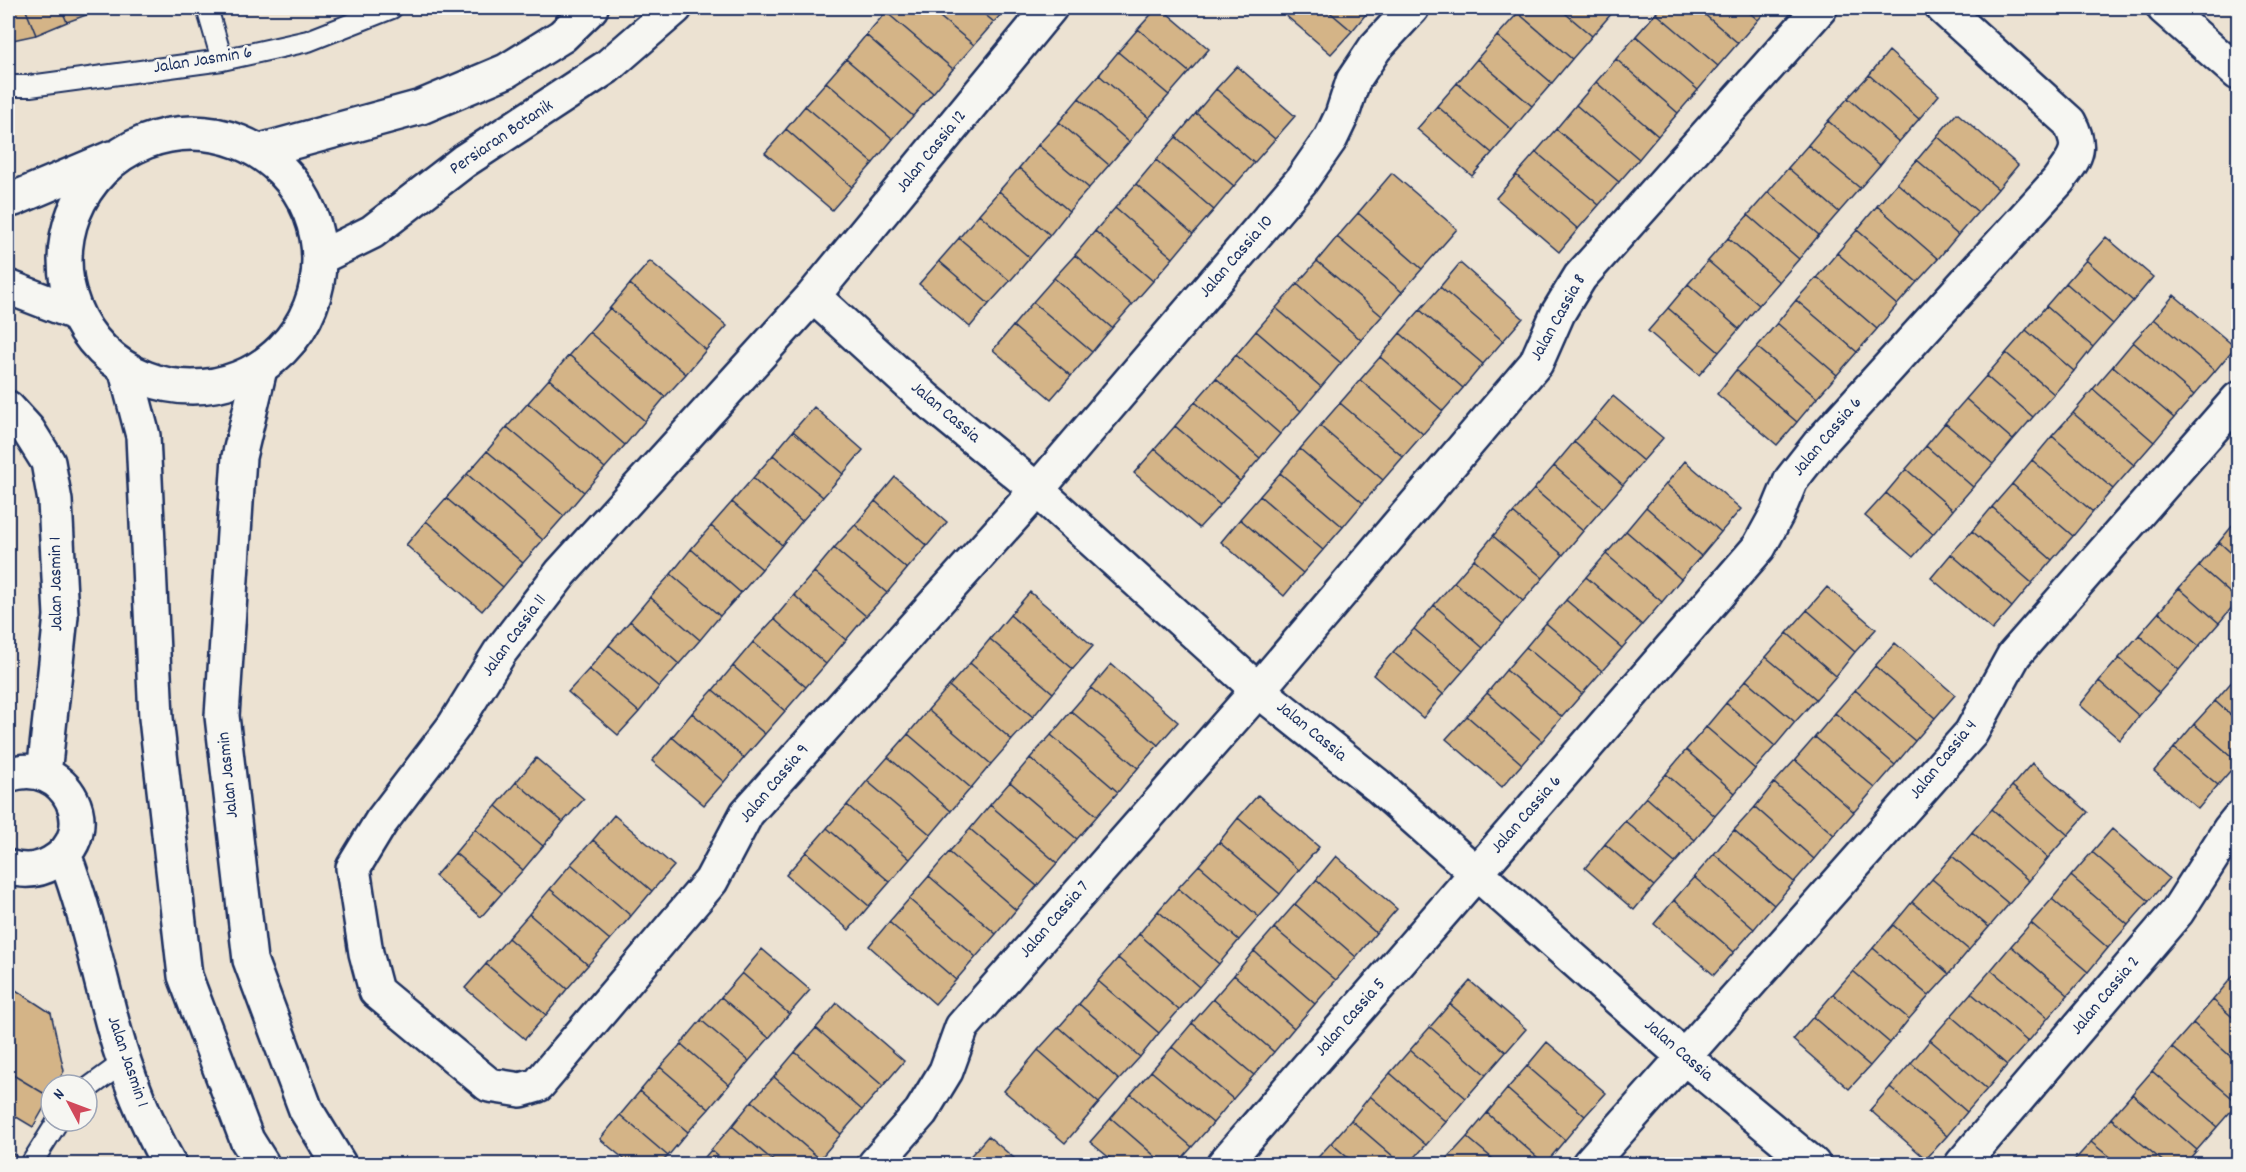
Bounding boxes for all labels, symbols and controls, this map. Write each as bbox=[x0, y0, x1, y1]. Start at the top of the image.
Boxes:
street label: Jalan Jasmin 6 bbox=[152, 41, 254, 81]
street label: Persiaran Botanik bbox=[445, 94, 559, 182]
street label: Jalan Cassia 12 bbox=[891, 105, 973, 199]
street label: Jalan Cassia 10 bbox=[1194, 210, 1280, 304]
street label: Jalan Cassia 8 bbox=[1525, 270, 1593, 366]
street label: Jalan Cassia bbox=[905, 376, 986, 450]
street label: Jalan Cassia 6 bbox=[1787, 392, 1869, 482]
street label: Jalan Jasmin 1 bbox=[44, 536, 70, 632]
street label: Jalan Cassia 11 bbox=[477, 590, 553, 682]
street label: Jalan Cassia bbox=[1270, 696, 1352, 769]
street label: Jalan Cassia 4 bbox=[1904, 715, 1984, 805]
street label: Jalan Jasmin bbox=[212, 731, 246, 819]
street label: Jalan Cassia 9 bbox=[734, 739, 816, 829]
street label: Jalan Cassia 6 bbox=[1486, 770, 1568, 860]
street label: Jalan Cassia 7 bbox=[1014, 876, 1096, 964]
street label: Jalan Cassia 2 bbox=[2065, 951, 2147, 1041]
street label: Jalan Cassia 5 bbox=[1310, 973, 1392, 1063]
street label: Jalan Jasmin 1 bbox=[100, 1013, 154, 1111]
street label: Jalan Cassia bbox=[1638, 1014, 1718, 1088]
north arrow bbox=[39, 1073, 99, 1133]
text: N bbox=[48, 1084, 71, 1105]

